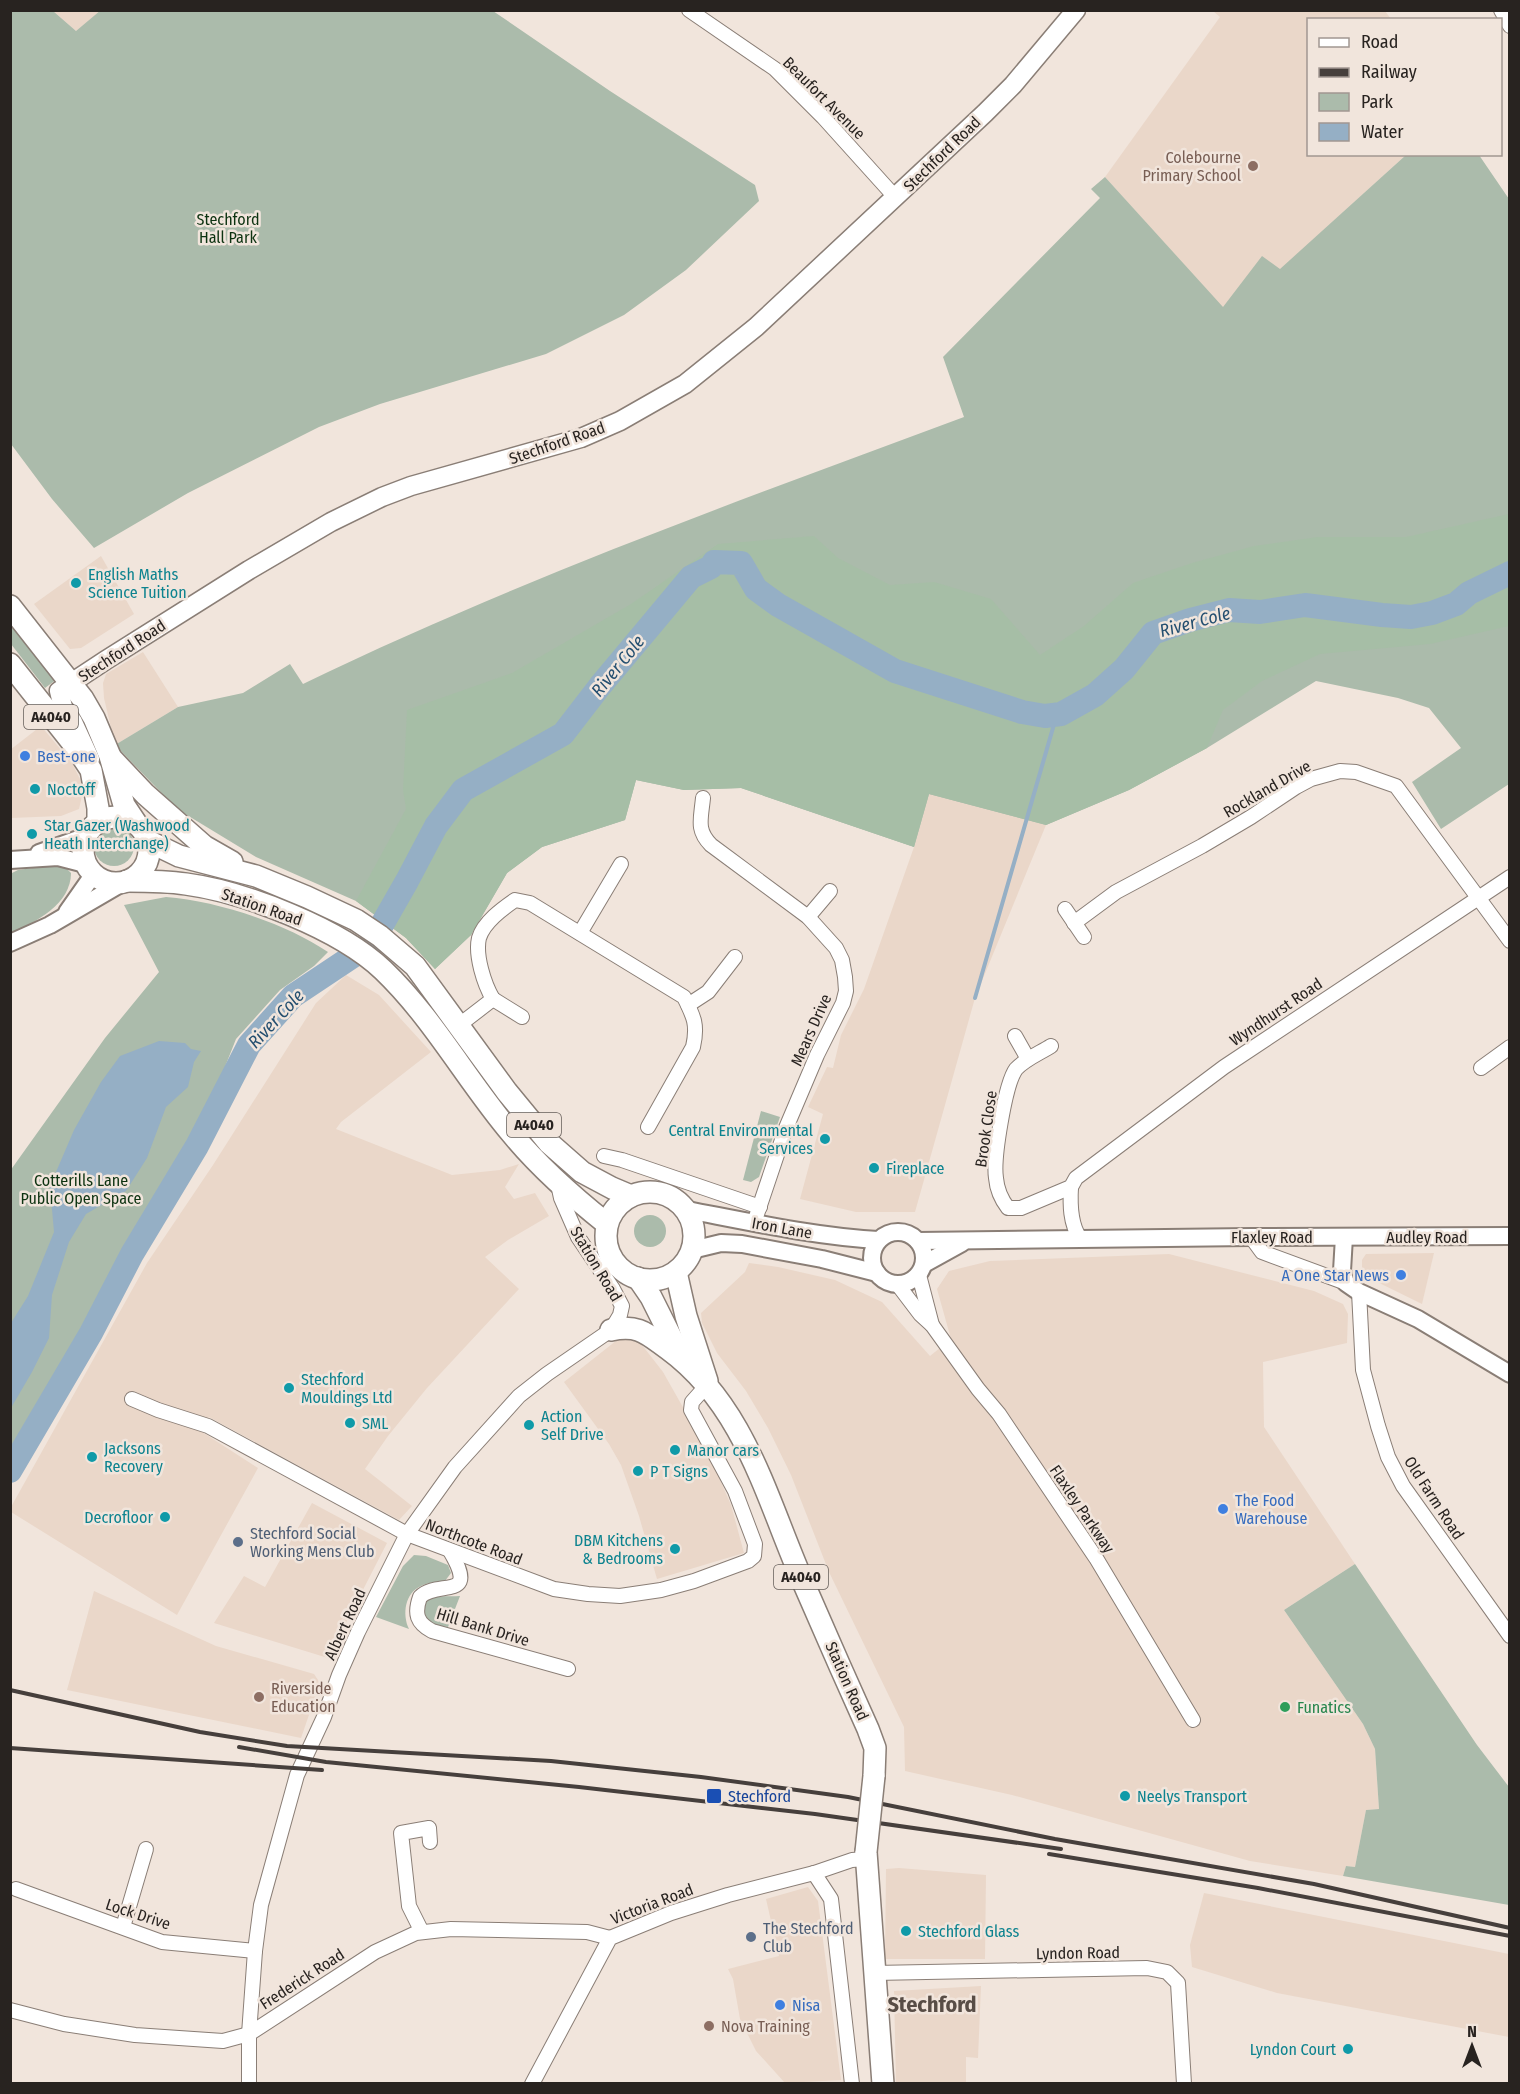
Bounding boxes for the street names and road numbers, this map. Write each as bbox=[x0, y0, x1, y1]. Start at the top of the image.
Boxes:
street label: Beaufort Avenue bbox=[779, 53, 869, 143]
street label: Stechford Road bbox=[899, 112, 985, 196]
street label: Stechford Road bbox=[507, 418, 607, 468]
street label: Stechford Road bbox=[75, 616, 169, 686]
road number: A4040 bbox=[24, 705, 78, 729]
street label: Rockland Drive bbox=[1220, 756, 1314, 822]
street label: Station Road bbox=[219, 884, 305, 930]
street label: Wyndhurst Road bbox=[1226, 974, 1326, 1050]
street label: Mears Drive bbox=[787, 991, 835, 1069]
street label: Brook Close bbox=[971, 1089, 1001, 1169]
road number: A4040 bbox=[507, 1113, 561, 1137]
street label: Iron Lane bbox=[750, 1213, 814, 1243]
street label: Station Road bbox=[566, 1223, 626, 1305]
street label: Flaxley Road bbox=[1231, 1228, 1313, 1247]
street label: Audley Road bbox=[1386, 1228, 1468, 1247]
street label: Old Farm Road bbox=[1400, 1453, 1468, 1543]
street label: Flaxley Parkway bbox=[1046, 1461, 1119, 1557]
street label: Northcote Road bbox=[423, 1515, 525, 1569]
road number: A4040 bbox=[774, 1565, 828, 1589]
street label: Albert Road bbox=[320, 1585, 370, 1663]
street label: Hill Bank Drive bbox=[434, 1604, 532, 1650]
street label: Station Road bbox=[821, 1639, 873, 1723]
street label: Victoria Road bbox=[608, 1880, 696, 1928]
street label: Lock Drive bbox=[103, 1895, 173, 1933]
street label: Lyndon Road bbox=[1036, 1943, 1120, 1963]
street label: Frederick Road bbox=[256, 1945, 348, 2013]

